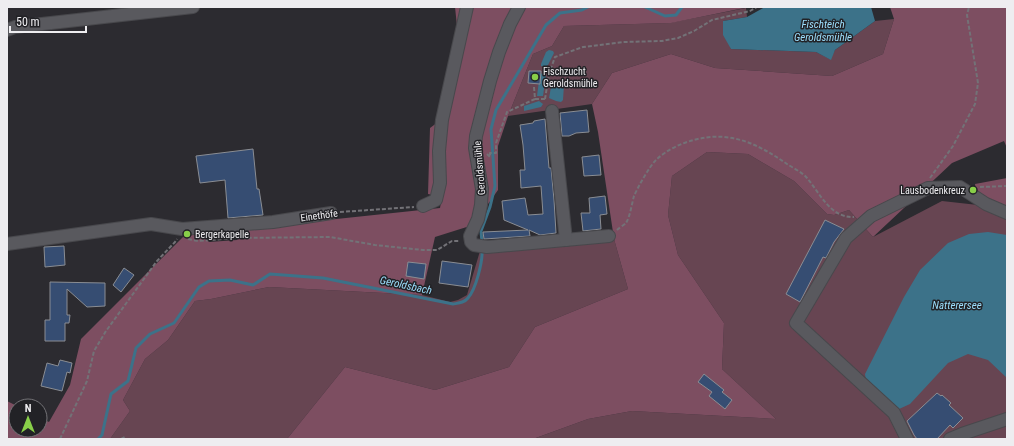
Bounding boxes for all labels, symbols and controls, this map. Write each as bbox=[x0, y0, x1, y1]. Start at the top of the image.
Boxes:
scale bar bbox=[10, 8, 86, 34]
text: 50 m bbox=[16, 15, 40, 29]
water label: Fischteich Geroldsmühle bbox=[794, 18, 852, 44]
place label: Fischzucht Geroldsmühle bbox=[543, 66, 598, 89]
marker: Fischzucht Geroldsmühle bbox=[530, 72, 540, 82]
street label: Geroldsmühle bbox=[472, 140, 487, 196]
place label: Lausbodenkreuz bbox=[900, 185, 965, 196]
marker: Lausbodenkreuz bbox=[968, 185, 978, 195]
street label: Einethöfe bbox=[300, 207, 339, 224]
marker: Bergerkapelle bbox=[182, 229, 192, 239]
place label: Bergerkapelle bbox=[195, 229, 249, 240]
water label: Geroldsbach bbox=[379, 274, 433, 297]
water label: Natterersee bbox=[932, 299, 982, 312]
north arrow bbox=[8, 398, 48, 438]
text: N bbox=[25, 402, 32, 415]

